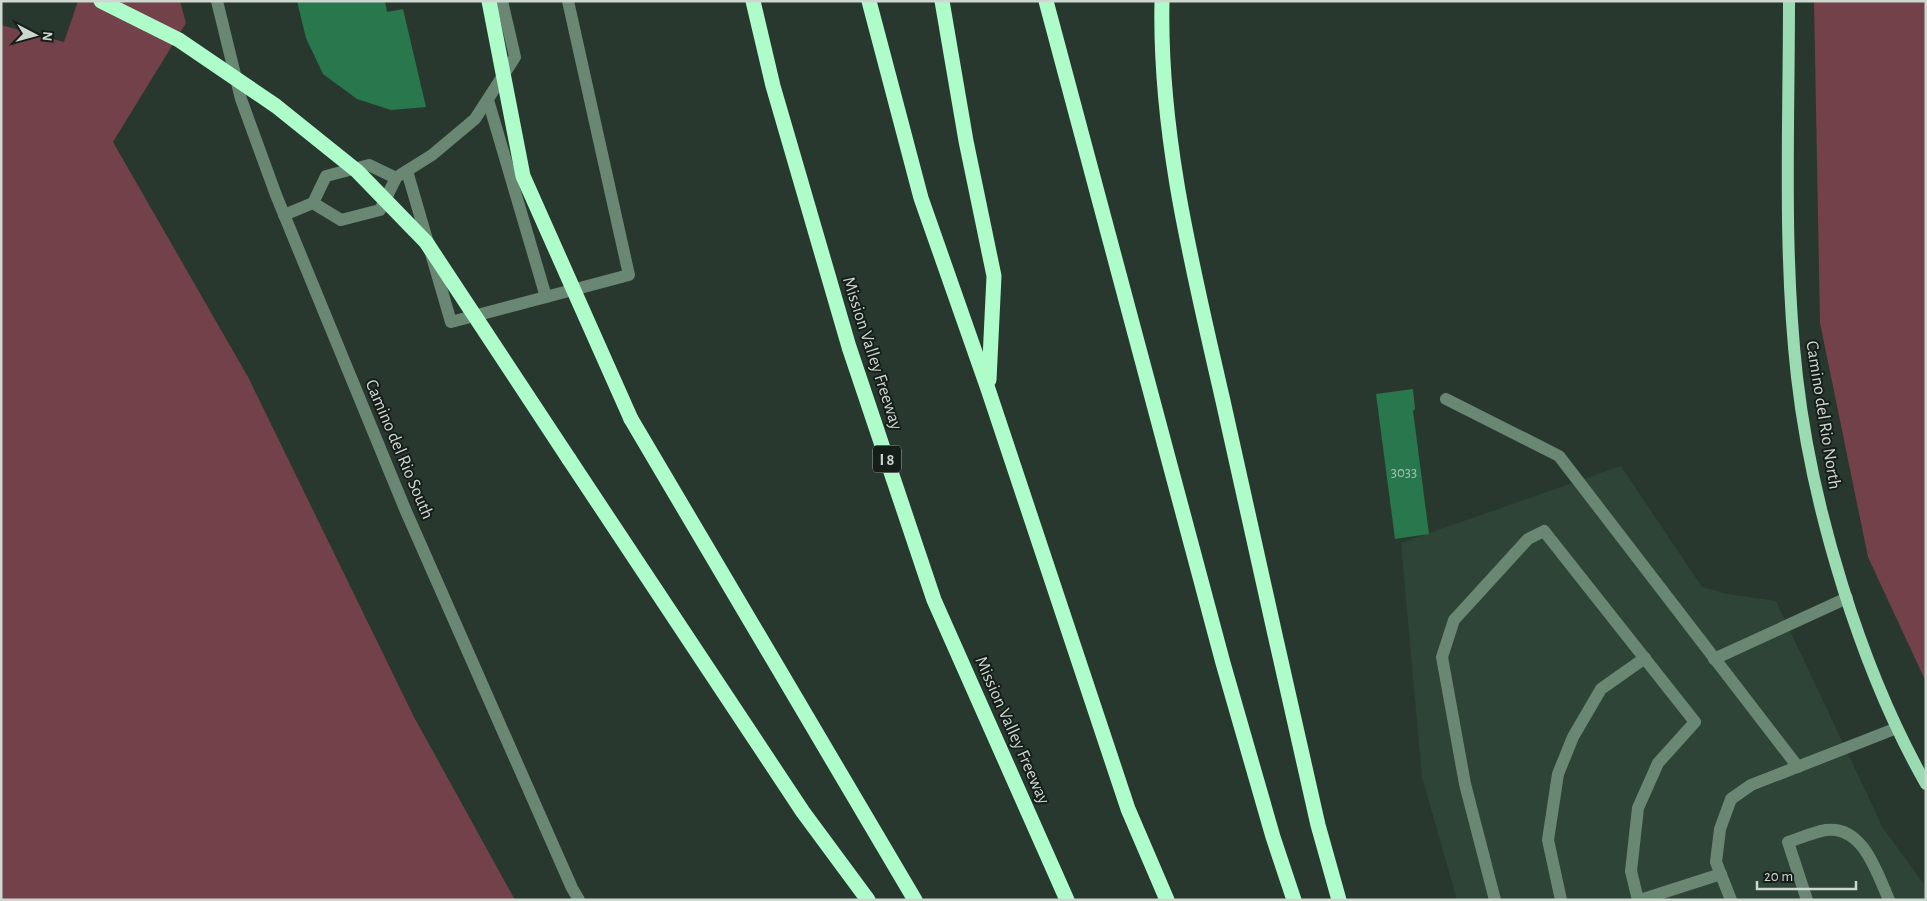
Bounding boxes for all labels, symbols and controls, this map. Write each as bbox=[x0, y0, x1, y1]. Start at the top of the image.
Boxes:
north arrow bbox=[10, 10, 60, 60]
text: N bbox=[39, 31, 54, 42]
street label: Mission Valley Freeway bbox=[839, 275, 905, 432]
street label: Camino del Rio North bbox=[1802, 340, 1844, 491]
street label: Camino del Rio South bbox=[362, 377, 437, 522]
road number: I 8 bbox=[873, 446, 901, 472]
house number: 3033 bbox=[1391, 465, 1417, 480]
street label: Mission Valley Freeway bbox=[971, 654, 1053, 807]
scale bar bbox=[1757, 858, 1856, 890]
text: 20 m bbox=[1764, 869, 1793, 884]

